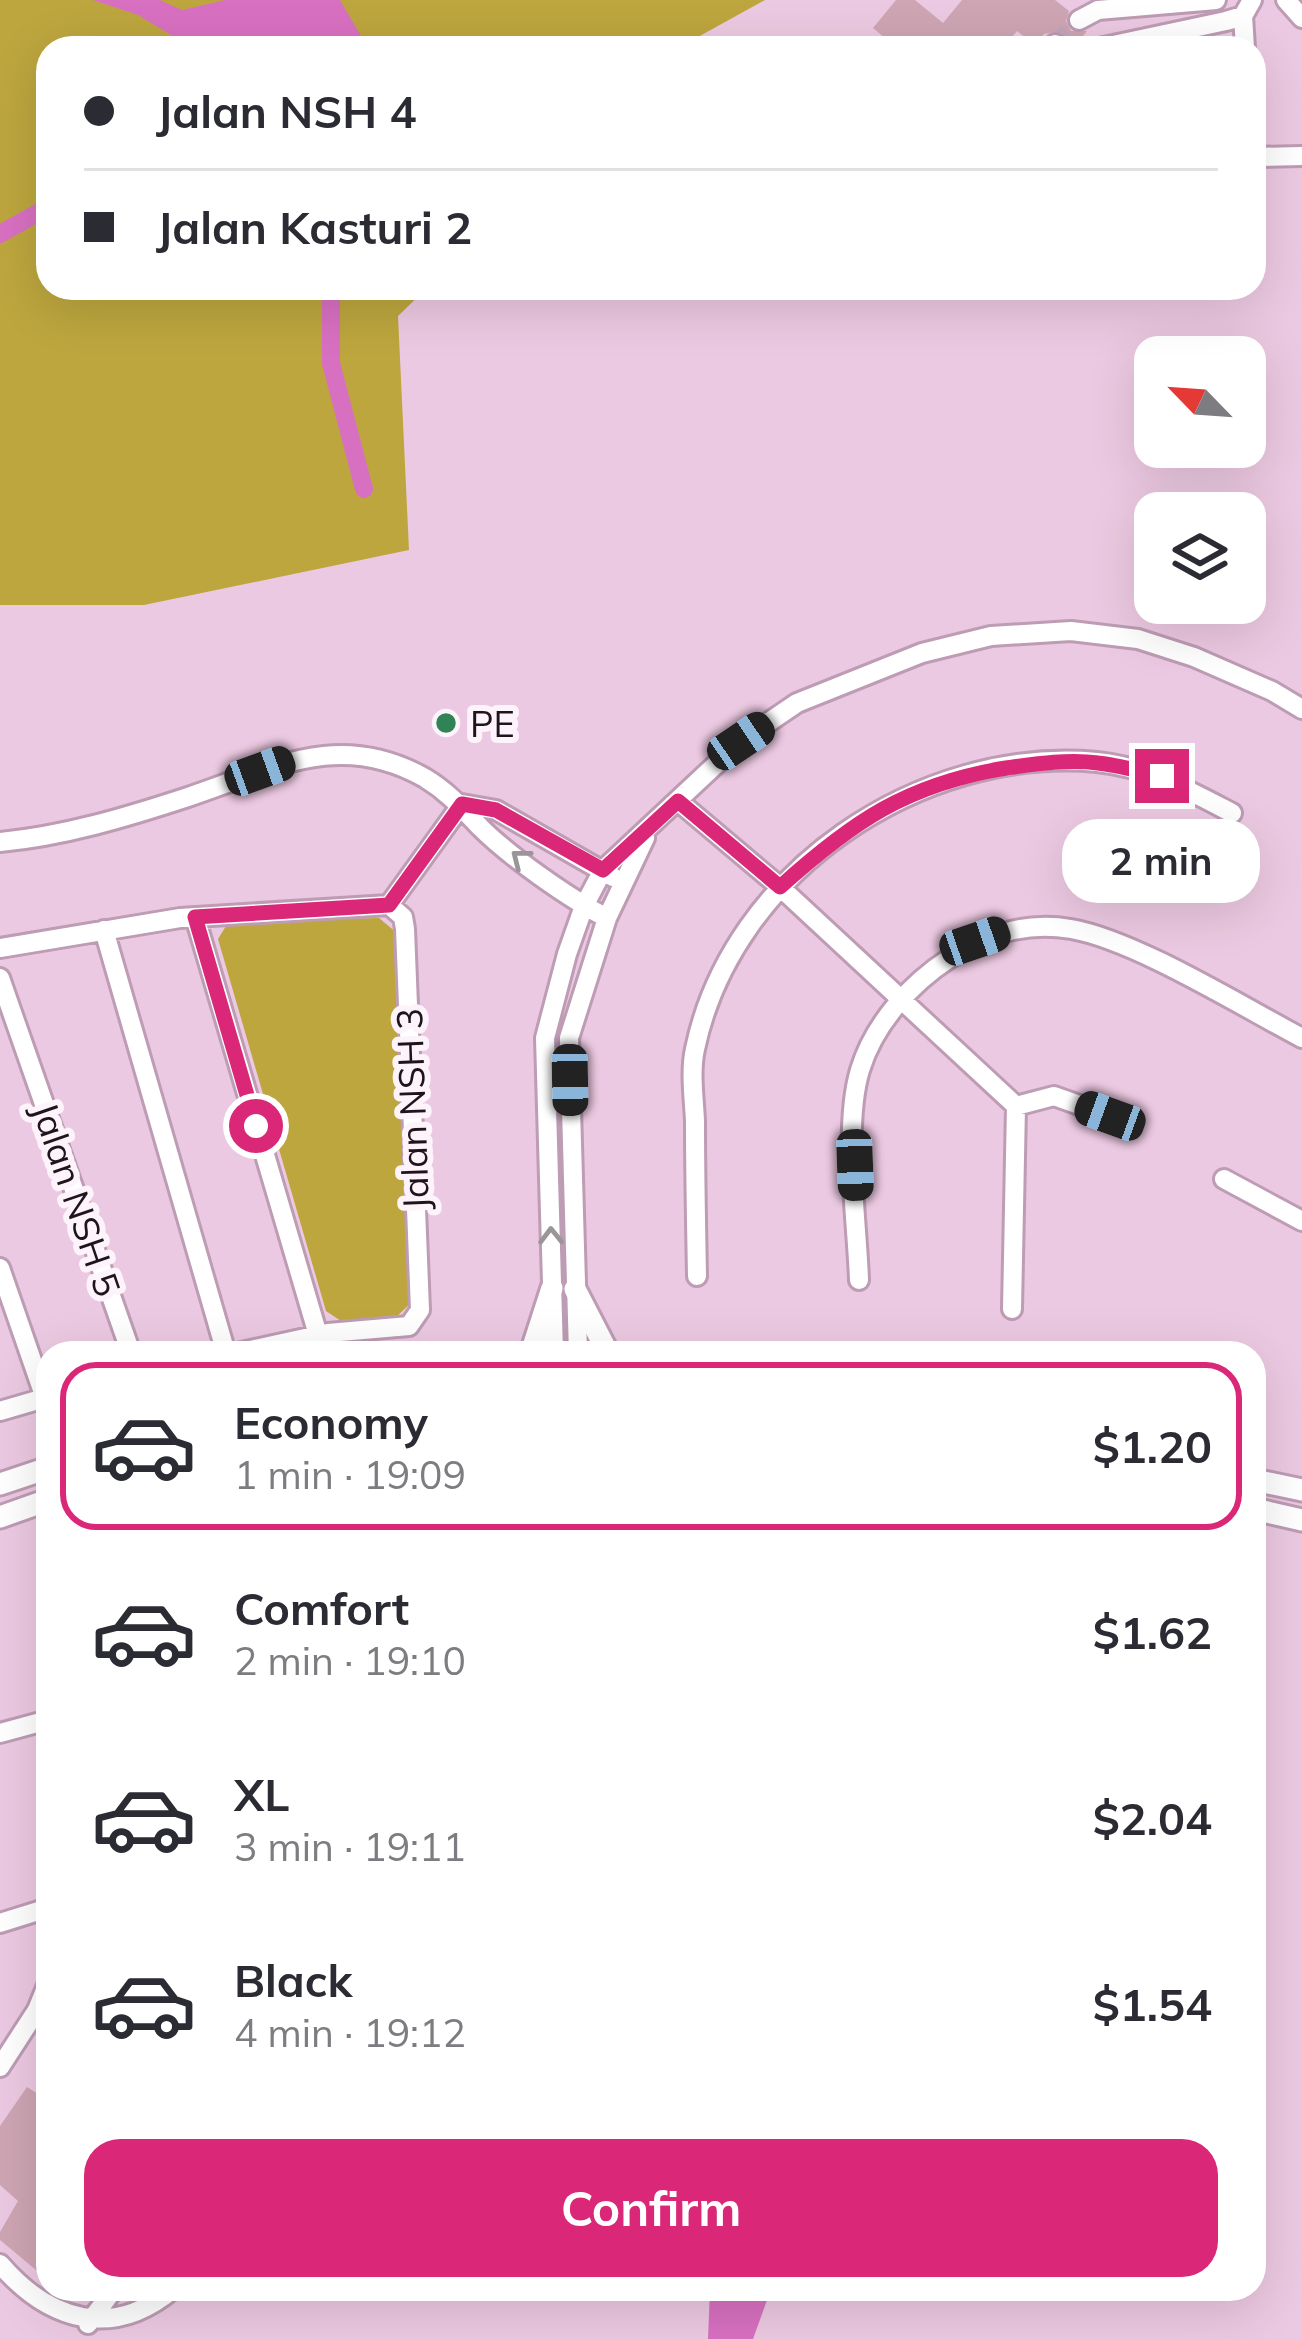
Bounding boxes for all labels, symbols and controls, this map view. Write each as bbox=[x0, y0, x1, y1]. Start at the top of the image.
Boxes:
text: Jalan NSH 4 bbox=[156, 83, 416, 139]
text: Jalan Kasturi 2 bbox=[156, 199, 472, 255]
north arrow bbox=[1134, 336, 1266, 468]
map controls bbox=[1134, 336, 1266, 624]
button: layers bbox=[1134, 492, 1266, 624]
place label: PE bbox=[470, 701, 515, 746]
car bbox=[701, 706, 781, 776]
marker: PE bbox=[433, 710, 459, 736]
car bbox=[220, 742, 300, 800]
route end bbox=[1135, 749, 1189, 803]
callout: 2 min bbox=[1063, 818, 1261, 902]
text: 2 min bbox=[1110, 836, 1212, 885]
one-way arrow bbox=[512, 851, 534, 872]
car bbox=[935, 912, 1015, 970]
street label: Jalan NSH 3 bbox=[386, 1007, 438, 1211]
car bbox=[551, 1044, 589, 1116]
car bbox=[1070, 1087, 1150, 1145]
street label: Jalan NSH 5 bbox=[23, 1096, 131, 1302]
route start bbox=[229, 1099, 283, 1153]
car bbox=[836, 1128, 874, 1202]
one-way arrow bbox=[538, 1226, 564, 1245]
icon: car bbox=[90, 1392, 198, 1500]
text: Economy bbox=[234, 1394, 428, 1450]
text: $1.20 bbox=[1093, 1418, 1212, 1474]
text: 1 min · 19:09 bbox=[234, 1450, 466, 1499]
icon: car bbox=[90, 1578, 198, 1686]
text: Comfort bbox=[234, 1580, 409, 1636]
text: $1.62 bbox=[1093, 1604, 1212, 1660]
text: 2 min · 19:10 bbox=[234, 1636, 466, 1685]
icon: car bbox=[90, 1764, 198, 1872]
text: XL bbox=[234, 1766, 289, 1822]
text: $2.04 bbox=[1093, 1790, 1212, 1846]
text: 3 min · 19:11 bbox=[234, 1822, 466, 1871]
icon: car bbox=[90, 1950, 198, 2058]
text: Black bbox=[234, 1952, 352, 2008]
text: $1.54 bbox=[1093, 1976, 1212, 2032]
text: 4 min · 19:12 bbox=[234, 2008, 466, 2057]
button: Confirm bbox=[84, 2139, 1218, 2277]

